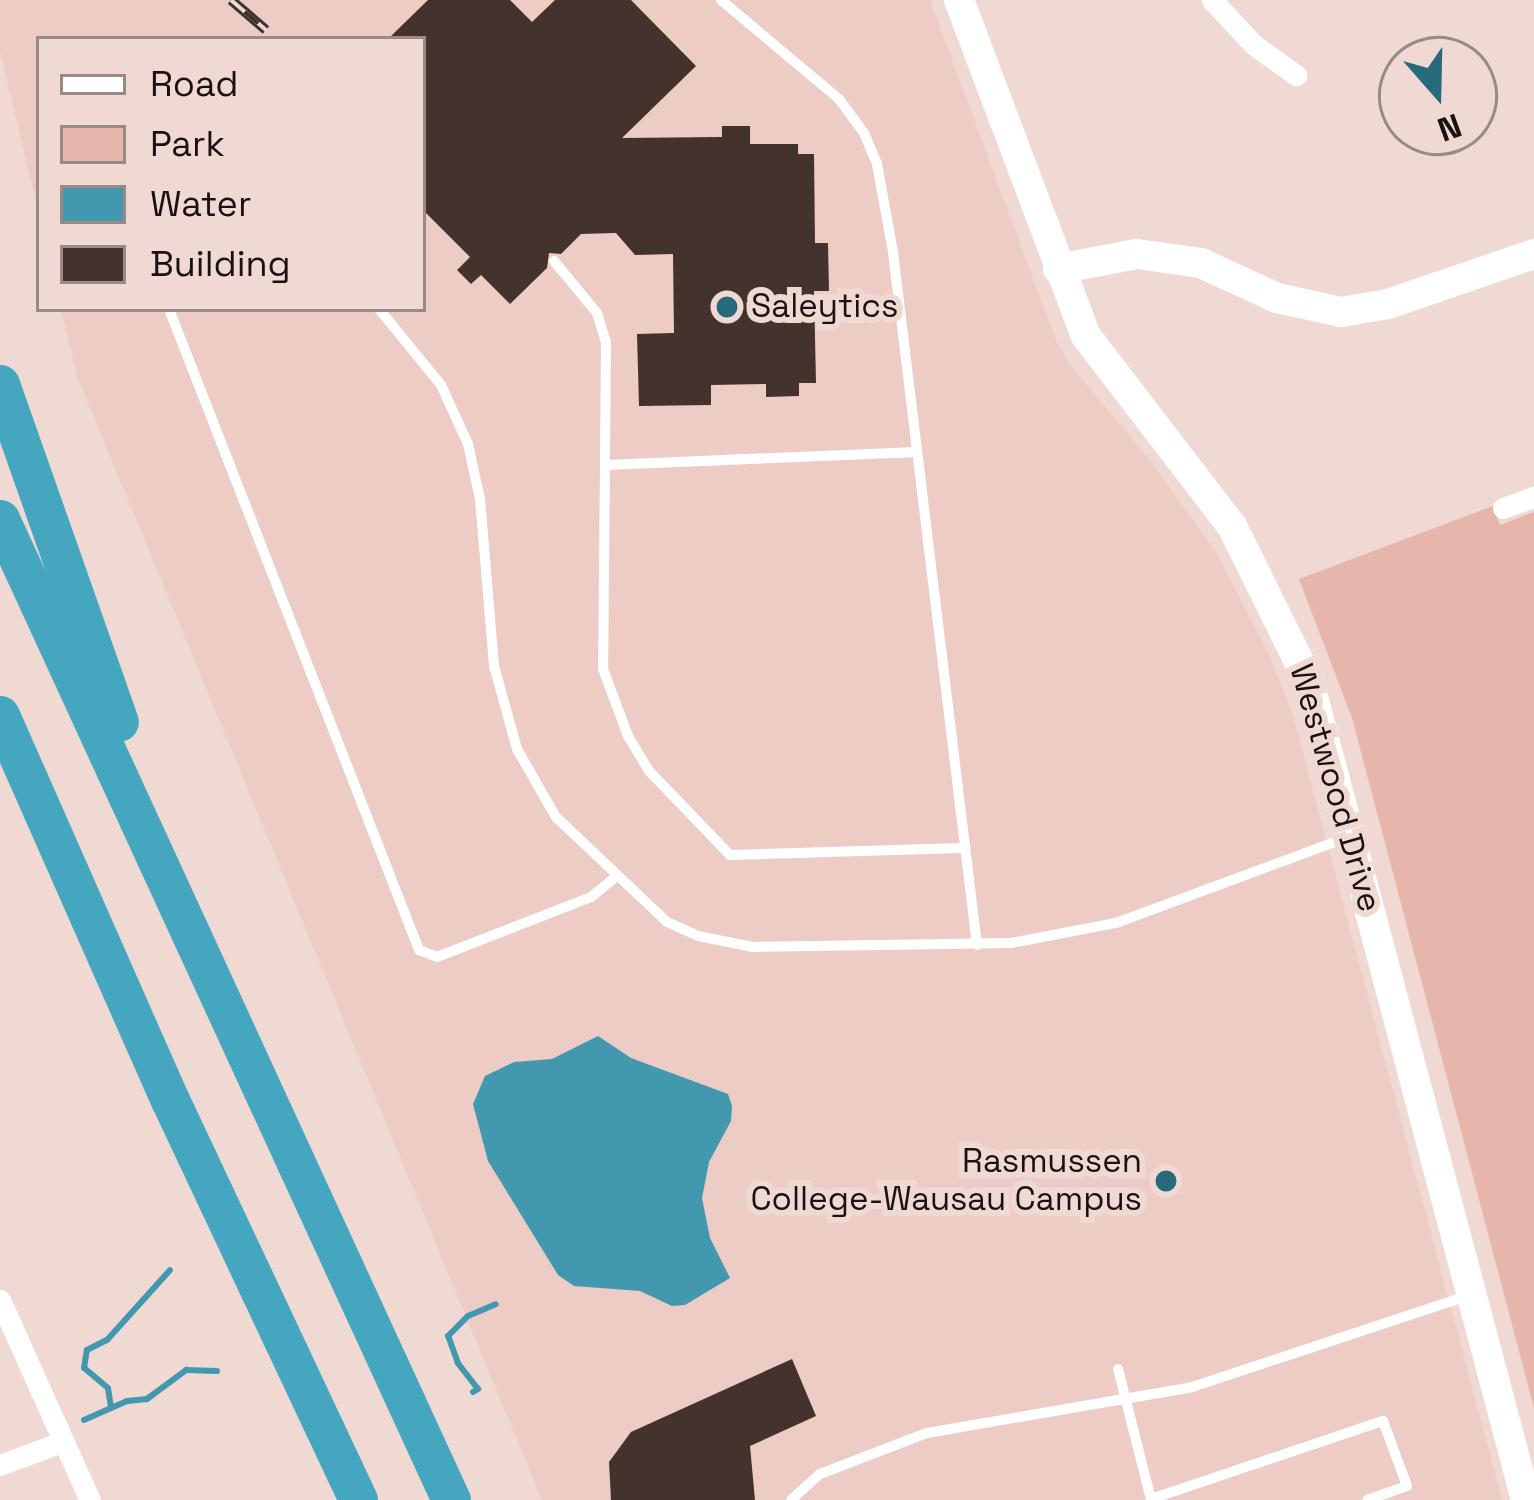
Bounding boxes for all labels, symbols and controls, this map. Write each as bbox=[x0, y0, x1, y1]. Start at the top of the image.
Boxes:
legend bbox=[36, 36, 426, 312]
north arrow bbox=[1378, 36, 1498, 156]
text: Road bbox=[150, 61, 238, 107]
text: N bbox=[1432, 103, 1467, 151]
text: Park bbox=[150, 121, 225, 167]
text: Water bbox=[150, 181, 251, 227]
text: Building bbox=[150, 241, 291, 287]
place label: Saleytics bbox=[751, 287, 898, 327]
marker: Saleytics bbox=[714, 294, 740, 320]
street label: Westwood Drive bbox=[1281, 660, 1389, 916]
place label: Rasmussen College-Wausau Campus bbox=[750, 1142, 1142, 1220]
marker: Rasmussen College-Wausau Campus bbox=[1153, 1168, 1179, 1194]

